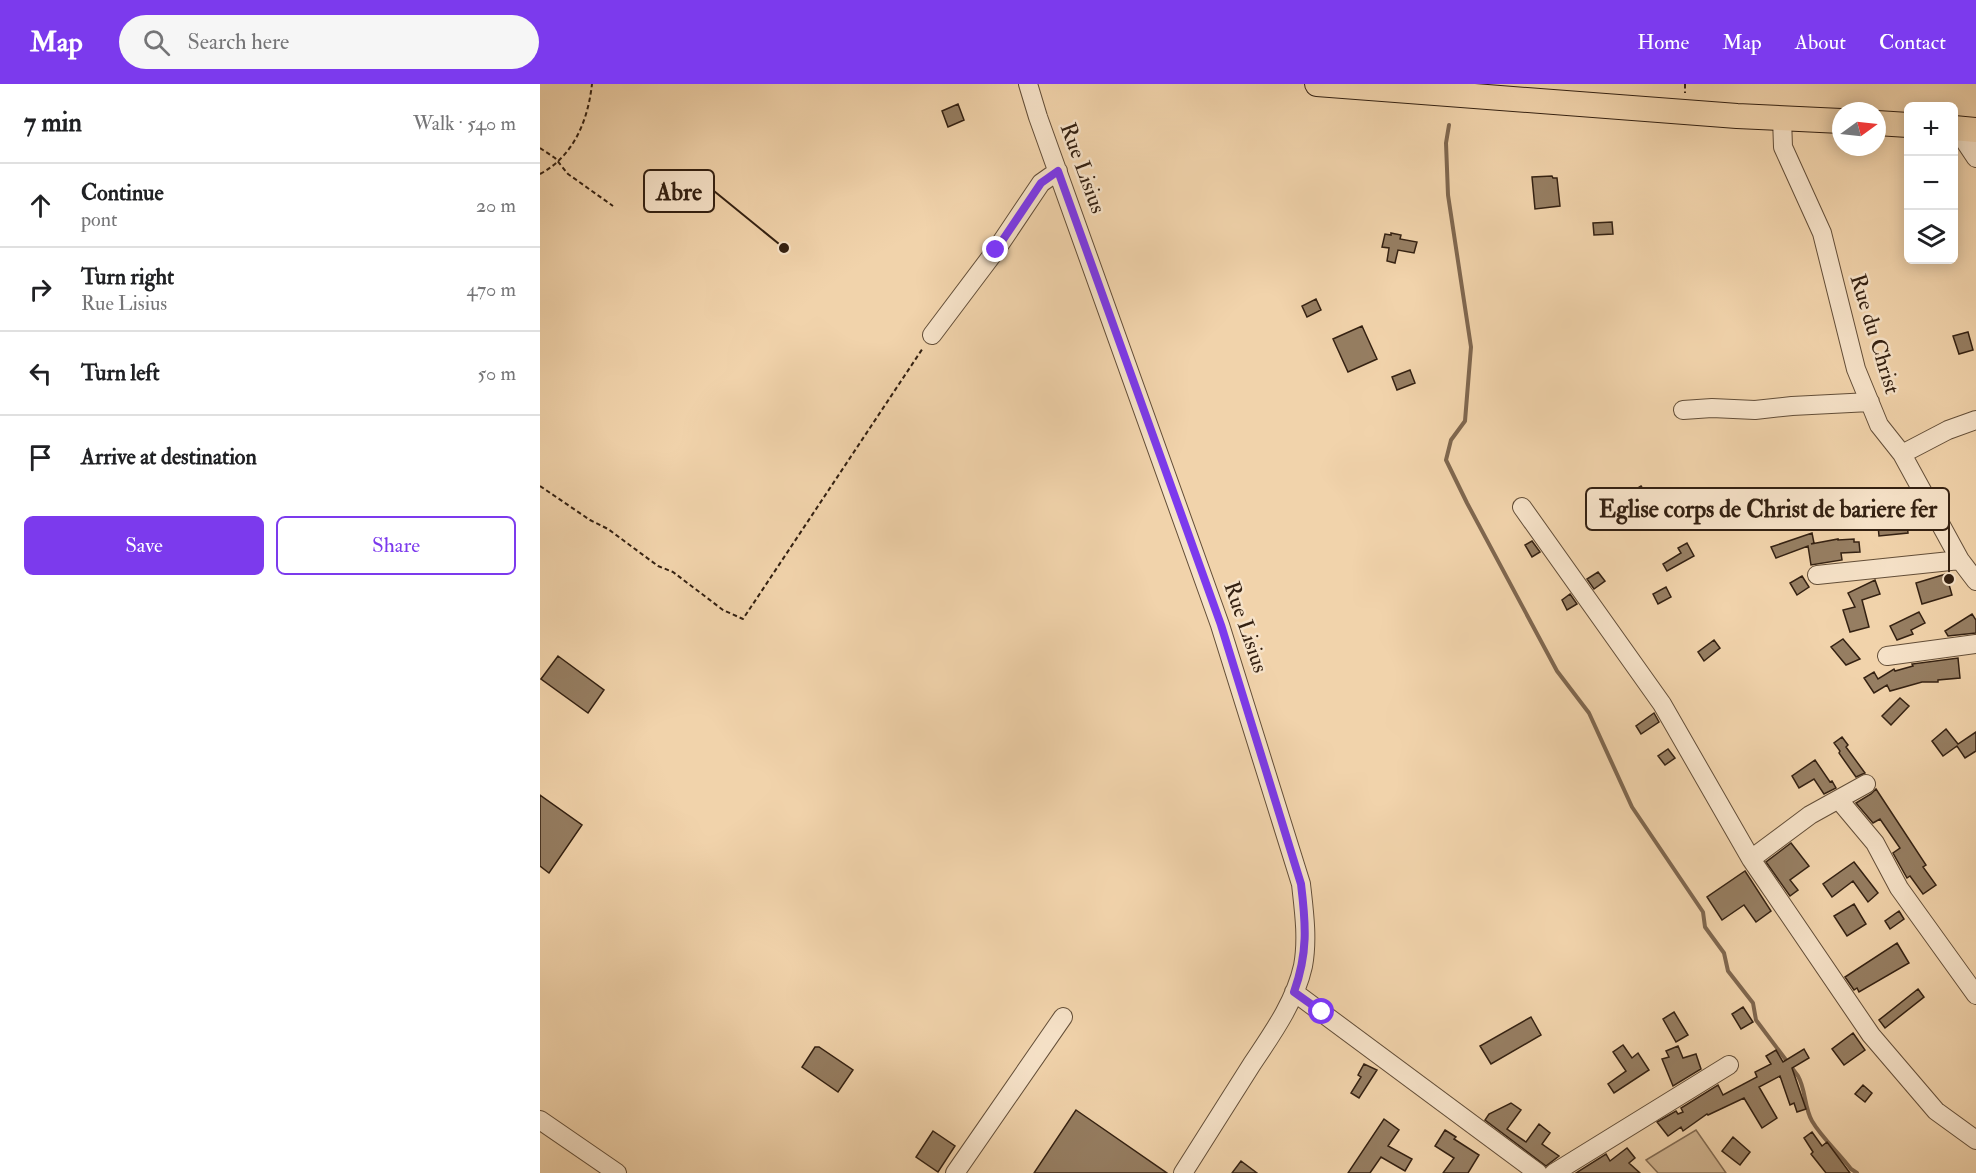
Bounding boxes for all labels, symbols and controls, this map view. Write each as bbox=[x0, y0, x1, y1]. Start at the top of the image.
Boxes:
search box bbox=[119, 15, 539, 69]
text: Map bbox=[30, 25, 83, 60]
icon: search bbox=[140, 26, 173, 59]
text: Search here bbox=[188, 28, 289, 56]
text: Home bbox=[1637, 29, 1689, 56]
text: Map bbox=[1722, 29, 1762, 56]
text: About bbox=[1795, 29, 1846, 56]
text: Contact bbox=[1879, 29, 1946, 56]
north arrow bbox=[1832, 102, 1886, 156]
map controls bbox=[1904, 102, 1958, 264]
button: + bbox=[1904, 102, 1958, 156]
text: 7 min bbox=[24, 107, 82, 139]
text: Walk · 540 m bbox=[413, 111, 516, 136]
street label: Rue Lisius bbox=[1054, 119, 1112, 217]
button: − bbox=[1904, 156, 1958, 210]
callout: Abre bbox=[644, 170, 714, 212]
text: Abre bbox=[655, 177, 702, 208]
text: Continue bbox=[81, 179, 164, 207]
icon: ahead bbox=[24, 189, 57, 222]
text: 20 m bbox=[476, 193, 516, 218]
text: pont bbox=[81, 207, 117, 232]
button: layers bbox=[1904, 210, 1958, 264]
route end bbox=[982, 236, 1008, 262]
text: Turn right bbox=[81, 263, 174, 291]
street label: Rue du Christ bbox=[1843, 271, 1907, 397]
icon: right bbox=[24, 273, 57, 306]
text: 470 m bbox=[467, 277, 516, 302]
text: Rue Lisius bbox=[81, 291, 167, 316]
icon: left bbox=[24, 357, 57, 390]
text: Turn left bbox=[81, 359, 160, 387]
text: 50 m bbox=[477, 361, 516, 386]
icon: arrive bbox=[24, 441, 57, 474]
text: Arrive at destination bbox=[81, 443, 257, 471]
callout: Eglise corps de Christ de bariere fer bbox=[1586, 488, 1949, 530]
text: Eglise corps de Christ de bariere fer bbox=[1599, 494, 1938, 525]
button: Save bbox=[24, 516, 264, 575]
button: Share bbox=[276, 516, 516, 575]
street label: Rue Lisius bbox=[1217, 578, 1275, 676]
route start bbox=[1308, 998, 1334, 1024]

